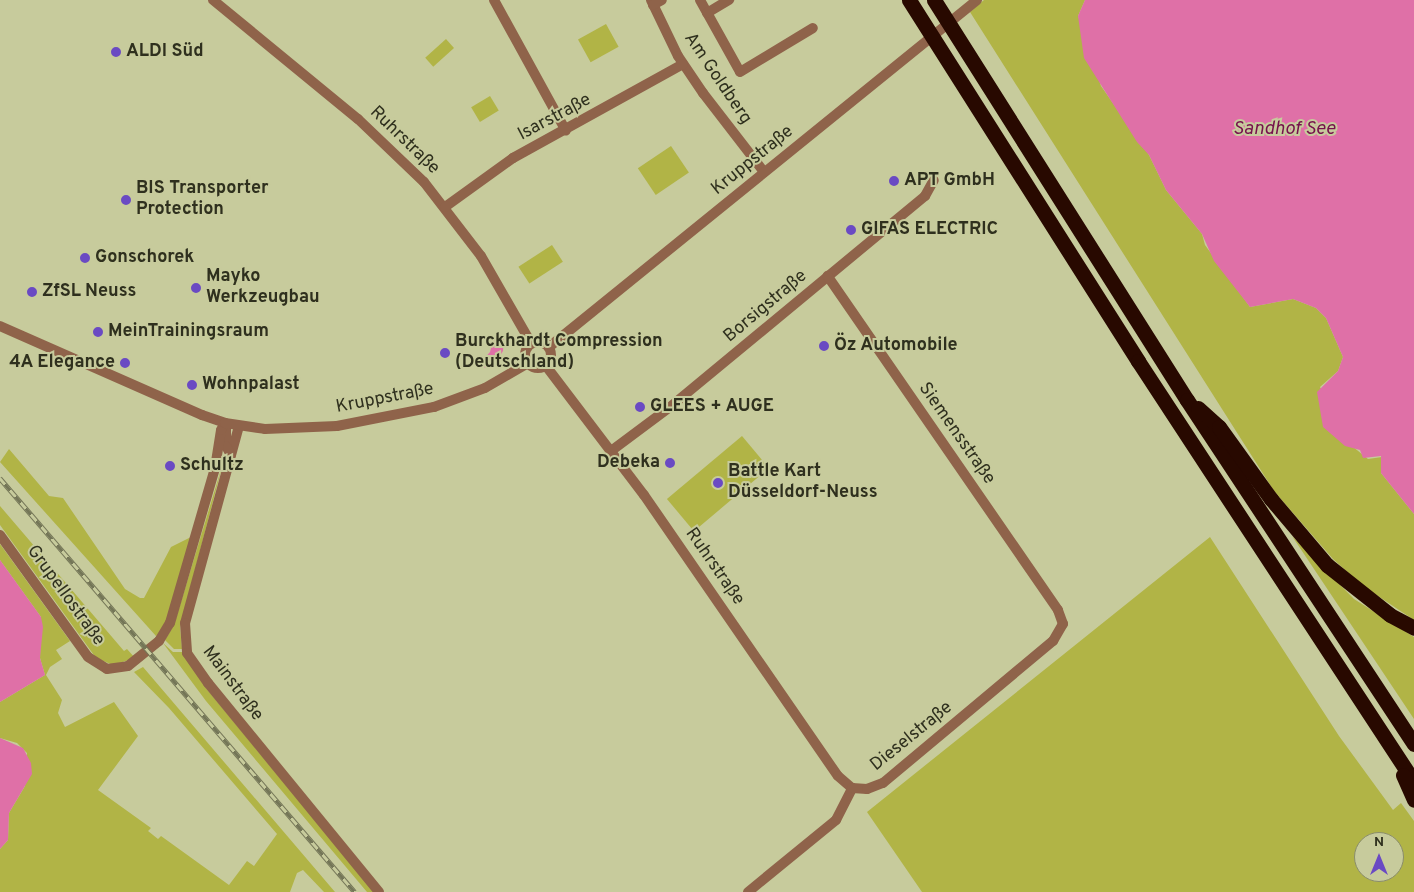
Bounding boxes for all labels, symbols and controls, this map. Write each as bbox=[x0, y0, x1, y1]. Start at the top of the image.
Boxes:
street label: Am Goldberg bbox=[678, 29, 756, 129]
place label: ALDI Süd bbox=[126, 41, 204, 63]
marker: ALDI Süd bbox=[110, 46, 122, 58]
street label: Isarstraße bbox=[515, 90, 595, 146]
street label: Ruhrstraße bbox=[364, 102, 444, 180]
water label: Sandhof See bbox=[1233, 119, 1335, 141]
street label: Kruppstraße bbox=[708, 121, 798, 201]
place label: APT GmbH bbox=[904, 170, 995, 192]
marker: APT GmbH bbox=[888, 175, 900, 187]
place label: BIS Transporter Protection bbox=[136, 179, 269, 222]
marker: BIS Transporter Protection bbox=[120, 194, 132, 206]
place label: GIFAS ELECTRIC bbox=[861, 219, 998, 241]
marker: GIFAS ELECTRIC bbox=[845, 224, 857, 236]
place label: Gonschorek bbox=[95, 247, 194, 269]
marker: Gonschorek bbox=[79, 252, 91, 264]
street label: Borsigstraße bbox=[720, 266, 812, 348]
place label: Mayko Werkzeugbau bbox=[206, 267, 320, 310]
place label: ZfSL Neuss bbox=[42, 281, 137, 303]
marker: Mayko Werkzeugbau bbox=[190, 282, 202, 294]
marker: ZfSL Neuss bbox=[26, 286, 38, 298]
place label: MeinTrainingsraum bbox=[108, 321, 269, 343]
marker: MeinTrainingsraum bbox=[92, 326, 104, 338]
place label: Burckhardt Compression (Deutschland) bbox=[455, 332, 663, 374]
place label: Öz Automobile bbox=[834, 335, 958, 357]
marker: Öz Automobile bbox=[818, 340, 830, 352]
marker: Burckhardt Compression (Deutschland) bbox=[439, 347, 451, 359]
place label: 4A Elegance bbox=[9, 352, 115, 374]
marker: 4A Elegance bbox=[119, 357, 131, 369]
place label: Wohnpalast bbox=[202, 374, 300, 396]
marker: Wohnpalast bbox=[186, 379, 198, 391]
street label: Kruppstraße bbox=[334, 379, 436, 419]
street label: Siemensstraße bbox=[913, 379, 999, 489]
place label: GLEES + AUGE bbox=[650, 396, 775, 418]
marker: GLEES + AUGE bbox=[634, 401, 646, 413]
place label: Debeka bbox=[597, 452, 660, 474]
place label: Schultz bbox=[180, 455, 244, 477]
marker: Debeka bbox=[664, 457, 676, 469]
marker: Schultz bbox=[164, 460, 176, 472]
place label: Battle Kart Düsseldorf-Neuss bbox=[728, 462, 878, 504]
marker: Battle Kart Düsseldorf-Neuss bbox=[712, 477, 724, 489]
street label: Ruhrstraße bbox=[680, 524, 748, 610]
street label: Grupellostraße bbox=[21, 542, 109, 650]
street label: Mainstraße bbox=[197, 642, 267, 726]
street label: Dieselstraße bbox=[867, 697, 957, 777]
north arrow bbox=[1354, 832, 1404, 882]
text: N bbox=[1374, 834, 1384, 851]

